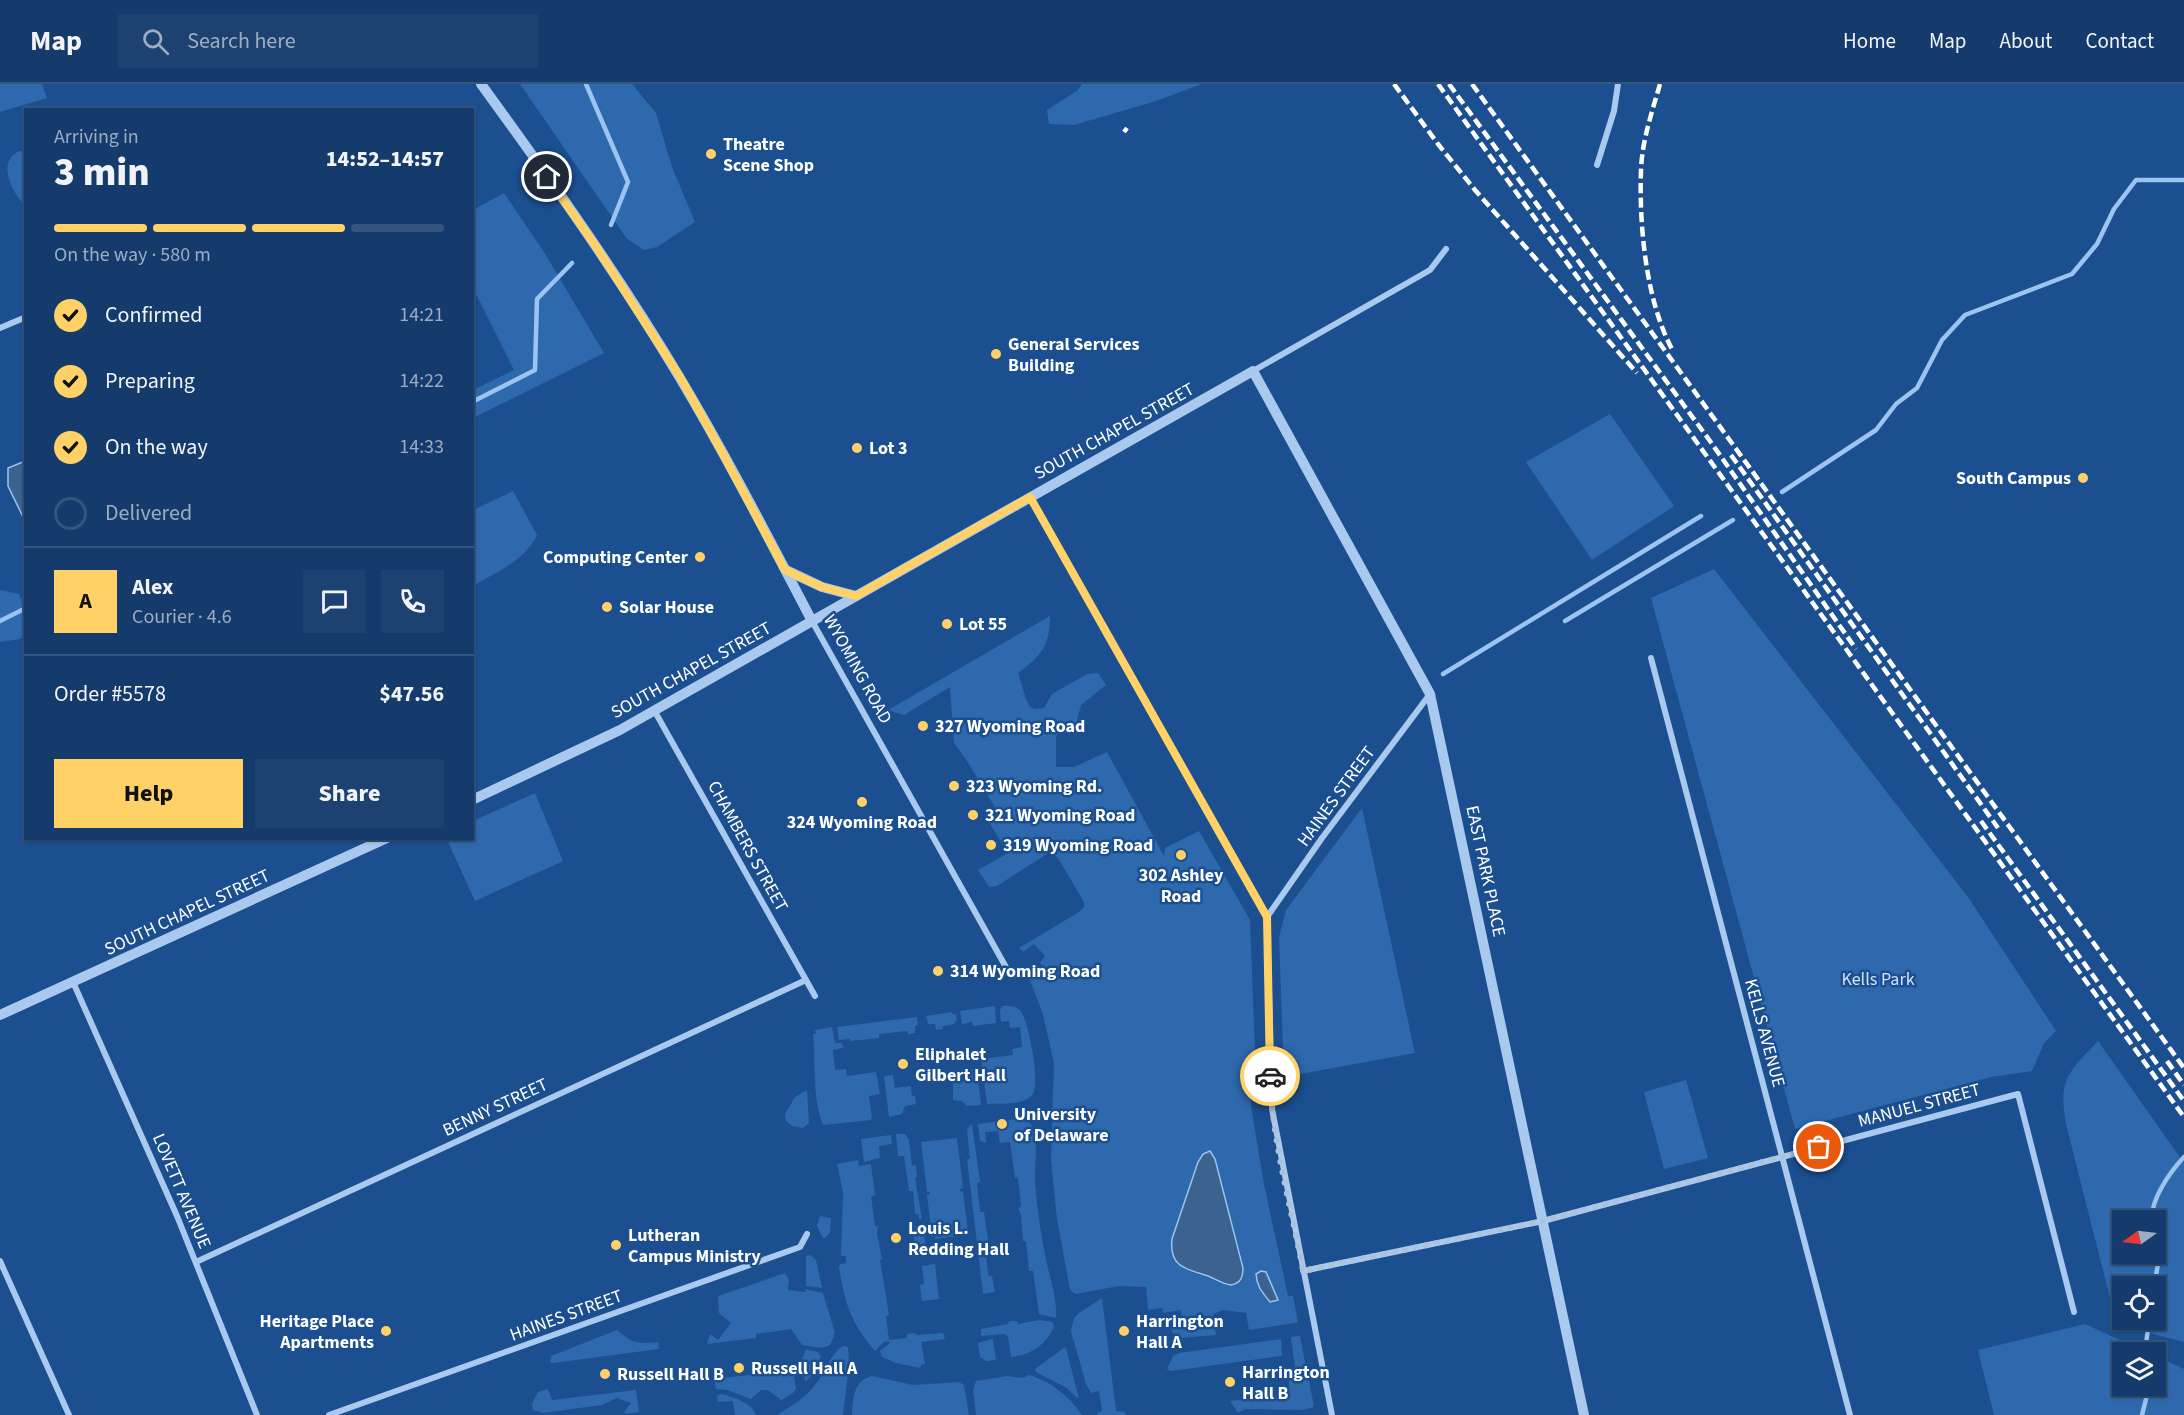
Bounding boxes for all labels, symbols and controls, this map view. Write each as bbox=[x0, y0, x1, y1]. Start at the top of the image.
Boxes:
search box bbox=[118, 14, 538, 68]
text: Map bbox=[30, 21, 82, 61]
icon: search bbox=[139, 25, 172, 58]
text: Search here bbox=[187, 25, 296, 57]
text: Home bbox=[1843, 26, 1896, 56]
text: Map bbox=[1929, 26, 1967, 56]
text: About bbox=[2000, 26, 2052, 56]
text: Contact bbox=[2085, 26, 2154, 56]
text: Arriving in bbox=[54, 123, 139, 151]
place label: Theatre Scene Shop bbox=[723, 132, 814, 178]
text: 14:52–14:57 bbox=[326, 143, 444, 175]
text: 3 min bbox=[54, 145, 150, 201]
marker: Theatre Scene Shop bbox=[704, 147, 718, 161]
pin bbox=[521, 151, 572, 202]
icon: home bbox=[530, 160, 563, 193]
text: On the way · 580 m bbox=[54, 241, 211, 269]
icon: check bbox=[54, 299, 87, 332]
text: Confirmed bbox=[105, 299, 202, 331]
text: 14:21 bbox=[399, 301, 444, 329]
place label: General Services Building bbox=[1008, 332, 1140, 378]
marker: General Services Building bbox=[989, 347, 1003, 361]
icon: check bbox=[54, 365, 87, 398]
text: Preparing bbox=[105, 365, 195, 397]
text: 14:22 bbox=[399, 367, 444, 395]
street label: SOUTH CHAPEL STREET bbox=[1030, 377, 1199, 486]
icon: check bbox=[54, 431, 87, 464]
text: On the way bbox=[105, 431, 208, 463]
text: 14:33 bbox=[399, 433, 444, 461]
place label: Lot 3 bbox=[869, 436, 908, 461]
marker: Lot 3 bbox=[850, 441, 864, 455]
place label: South Campus bbox=[1956, 466, 2071, 491]
marker: South Campus bbox=[2076, 471, 2090, 485]
text: Delivered bbox=[105, 497, 192, 529]
place label: Computing Center bbox=[543, 545, 689, 570]
marker: Computing Center bbox=[693, 550, 707, 564]
button: chat bbox=[303, 570, 366, 633]
button: phone bbox=[381, 570, 444, 633]
text: Alex bbox=[132, 571, 173, 603]
text: A bbox=[79, 585, 92, 617]
place label: Solar House bbox=[619, 595, 714, 620]
marker: Solar House bbox=[600, 600, 614, 614]
text: Courier · 4.6 bbox=[132, 603, 232, 631]
street label: WYOMING ROAD bbox=[817, 610, 898, 728]
place label: Lot 55 bbox=[959, 612, 1007, 637]
street label: SOUTH CHAPEL STREET bbox=[607, 616, 776, 725]
marker: Lot 55 bbox=[940, 617, 954, 631]
text: Order #5578 bbox=[54, 678, 166, 710]
text: $47.56 bbox=[379, 678, 444, 710]
place label: 327 Wyoming Road bbox=[935, 714, 1085, 739]
marker: 327 Wyoming Road bbox=[916, 719, 930, 733]
street label: HAINES STREET bbox=[1292, 741, 1382, 852]
button: Help bbox=[54, 759, 243, 828]
button: Share bbox=[255, 759, 444, 828]
place label: 323 Wyoming Rd. bbox=[966, 774, 1102, 799]
street label: CHAMBERS STREET bbox=[701, 776, 794, 916]
marker: 323 Wyoming Rd. bbox=[947, 779, 961, 793]
marker: 324 Wyoming Road bbox=[855, 795, 869, 809]
place label: 321 Wyoming Road bbox=[985, 803, 1135, 828]
street label: EAST PARK PLACE bbox=[1459, 803, 1512, 939]
marker: 321 Wyoming Road bbox=[966, 808, 980, 822]
place label: 324 Wyoming Road bbox=[787, 810, 937, 835]
place label: 319 Wyoming Road bbox=[1003, 833, 1153, 858]
marker: 319 Wyoming Road bbox=[984, 838, 998, 852]
marker: 302 Ashley Road bbox=[1174, 848, 1188, 862]
street label: SOUTH CHAPEL STREET bbox=[100, 863, 274, 962]
place label: 302 Ashley Road bbox=[1139, 863, 1224, 909]
place label: 314 Wyoming Road bbox=[950, 959, 1100, 984]
marker: 314 Wyoming Road bbox=[931, 964, 945, 978]
park label: Kells Park bbox=[1841, 967, 1915, 992]
street label: KELLS AVENUE bbox=[1738, 976, 1791, 1090]
place label: Eliphalet Gilbert Hall bbox=[915, 1042, 1006, 1088]
courier bbox=[1240, 1046, 1300, 1106]
marker: Eliphalet Gilbert Hall bbox=[896, 1057, 910, 1071]
icon: car bbox=[1254, 1060, 1287, 1093]
street label: BENNY STREET bbox=[439, 1072, 552, 1143]
street label: MANUEL STREET bbox=[1855, 1077, 1983, 1134]
place label: University of Delaware bbox=[1014, 1102, 1109, 1148]
marker: University of Delaware bbox=[995, 1117, 1009, 1131]
pin bbox=[1793, 1121, 1844, 1172]
street label: LOVETT AVENUE bbox=[146, 1130, 217, 1253]
icon: bag bbox=[1802, 1130, 1835, 1163]
north arrow bbox=[2112, 1210, 2166, 1264]
map controls bbox=[2112, 1210, 2166, 1396]
place label: Louis L. Redding Hall bbox=[908, 1216, 1009, 1262]
place label: Lutheran Campus Ministry bbox=[628, 1223, 761, 1269]
marker: Louis L. Redding Hall bbox=[889, 1231, 903, 1245]
marker: Lutheran Campus Ministry bbox=[609, 1238, 623, 1252]
button: locate bbox=[2112, 1276, 2166, 1330]
street label: HAINES STREET bbox=[506, 1283, 626, 1347]
place label: Heritage Place Apartments bbox=[260, 1309, 374, 1355]
place label: Harrington Hall A bbox=[1136, 1309, 1224, 1355]
marker: Heritage Place Apartments bbox=[379, 1324, 393, 1338]
marker: Harrington Hall A bbox=[1117, 1324, 1131, 1338]
button: layers bbox=[2112, 1342, 2166, 1396]
place label: Russell Hall A bbox=[751, 1356, 858, 1381]
place label: Harrington Hall B bbox=[1242, 1360, 1330, 1406]
marker: Russell Hall A bbox=[732, 1361, 746, 1375]
place label: Russell Hall B bbox=[617, 1362, 724, 1387]
marker: Russell Hall B bbox=[598, 1367, 612, 1381]
marker: Harrington Hall B bbox=[1223, 1375, 1237, 1389]

